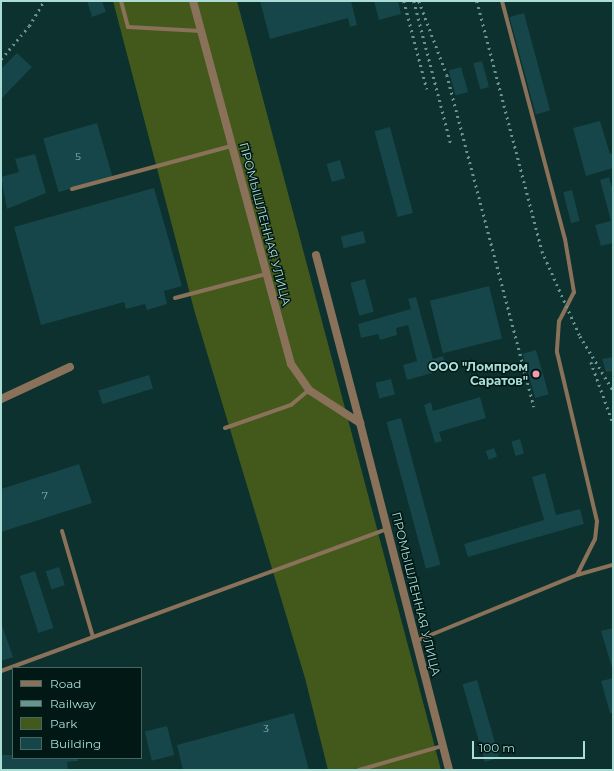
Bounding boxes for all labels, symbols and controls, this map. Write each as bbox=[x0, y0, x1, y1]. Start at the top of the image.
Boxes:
street label: ПРОМЫШЛЕННАЯ УЛИЦА bbox=[236, 141, 294, 307]
house number: 5 bbox=[75, 151, 81, 163]
place label: ООО "Ломпром Саратов" bbox=[428, 360, 528, 388]
marker: ООО "Ломпром Саратов" bbox=[531, 369, 541, 379]
house number: 7 bbox=[42, 490, 48, 502]
street label: ПРОМЫШЛЕННАЯ УЛИЦА bbox=[389, 511, 443, 677]
legend bbox=[12, 667, 142, 759]
text: Road bbox=[50, 676, 81, 691]
text: Railway bbox=[50, 696, 96, 711]
text: Park bbox=[50, 716, 77, 731]
house number: 3 bbox=[263, 723, 269, 735]
scale bar bbox=[474, 733, 587, 759]
text: Building bbox=[50, 736, 101, 751]
text: 100 m bbox=[479, 740, 515, 755]

